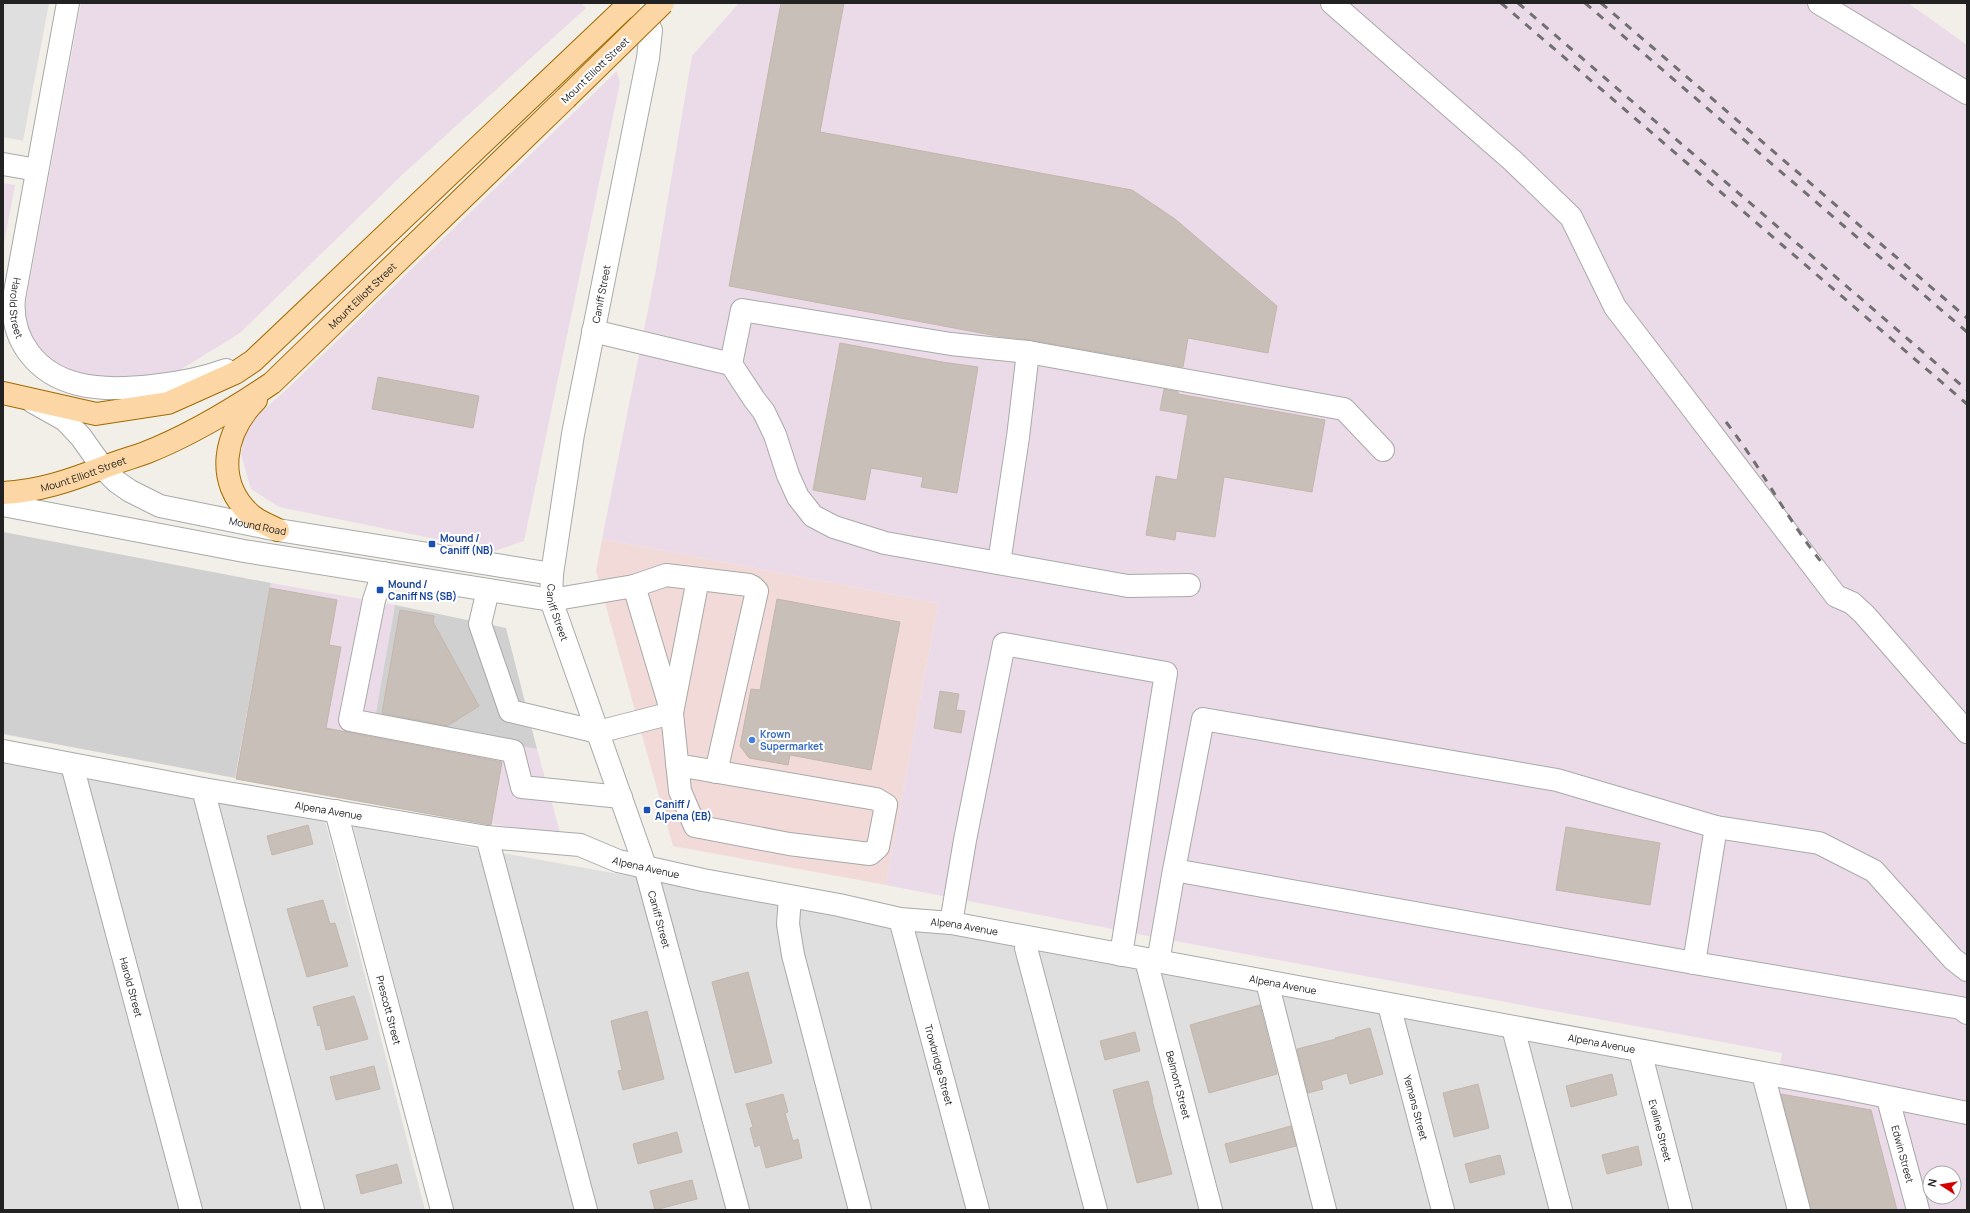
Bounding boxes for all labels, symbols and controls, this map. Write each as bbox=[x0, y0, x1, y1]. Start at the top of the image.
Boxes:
street label: Mount Elliott Street bbox=[558, 34, 632, 106]
street label: Mount Elliott Street bbox=[325, 259, 399, 332]
street label: Caniff Street bbox=[589, 264, 613, 324]
street label: Harold Street bbox=[7, 276, 27, 341]
street label: Mount Elliott Street bbox=[39, 453, 128, 495]
street label: Mound Road bbox=[228, 513, 287, 538]
place label: Mound / Caniff (NB) bbox=[440, 531, 494, 557]
marker: Mound / Caniff (NB) bbox=[427, 539, 437, 549]
place label: Mound / Caniff NS (SB) bbox=[388, 577, 457, 603]
street label: Caniff Street bbox=[544, 584, 572, 643]
marker: Mound / Caniff NS (SB) bbox=[375, 585, 385, 595]
place label: Krown Supermarket bbox=[760, 727, 823, 753]
marker: Krown Supermarket bbox=[747, 735, 757, 745]
place label: Caniff / Alpena (EB) bbox=[655, 797, 712, 823]
street label: Alpena Avenue bbox=[294, 798, 364, 823]
marker: Caniff / Alpena (EB) bbox=[642, 805, 652, 815]
street label: Alpena Avenue bbox=[610, 853, 681, 882]
street label: Caniff Street bbox=[645, 889, 674, 950]
street label: Alpena Avenue bbox=[930, 914, 999, 939]
street label: Harold Street bbox=[117, 956, 146, 1019]
street label: Alpena Avenue bbox=[1248, 971, 1318, 997]
street label: Prescott Street bbox=[373, 974, 405, 1046]
street label: Trowbridge Street bbox=[922, 1023, 957, 1107]
street label: Alpena Avenue bbox=[1567, 1030, 1637, 1056]
street label: Belmont Street bbox=[1163, 1049, 1194, 1121]
street label: Yemans Street bbox=[1401, 1073, 1431, 1142]
street label: Evaline Street bbox=[1646, 1098, 1675, 1163]
street label: Edwin Street bbox=[1888, 1124, 1917, 1184]
north arrow bbox=[1922, 1165, 1962, 1205]
text: N bbox=[1924, 1177, 1940, 1188]

